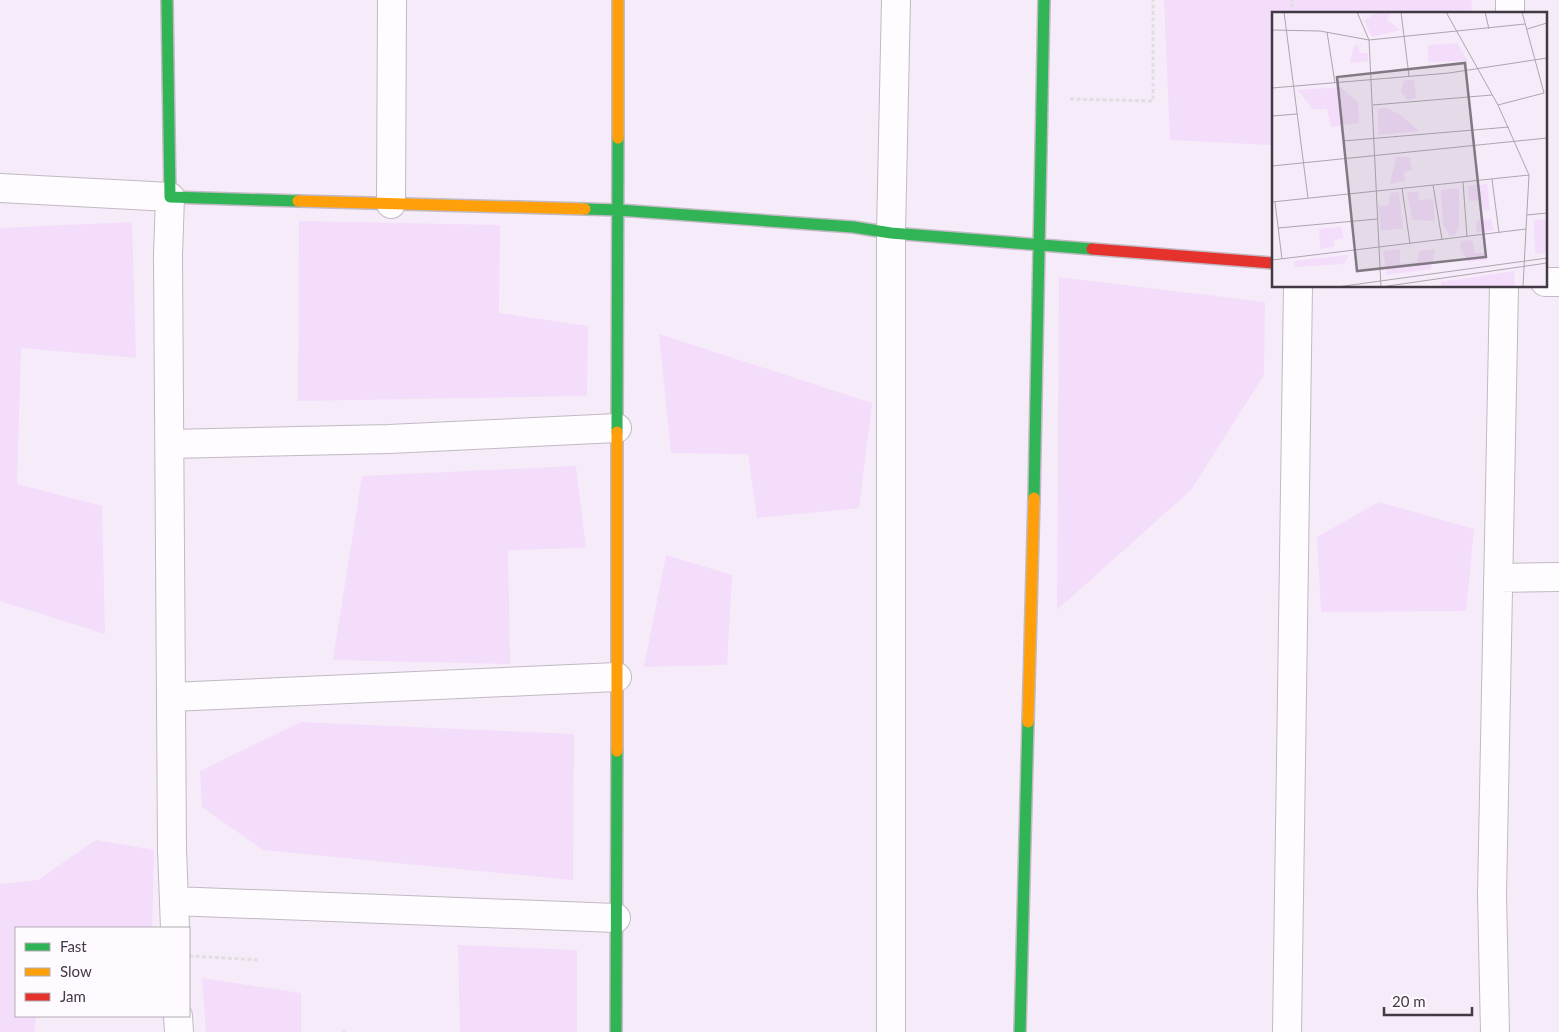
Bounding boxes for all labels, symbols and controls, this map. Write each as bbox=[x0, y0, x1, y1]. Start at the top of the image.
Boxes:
inset map bbox=[1272, 12, 1546, 288]
legend bbox=[15, 927, 190, 1017]
text: Fast bbox=[60, 937, 87, 955]
text: Slow bbox=[60, 962, 92, 980]
scale bar bbox=[1384, 984, 1472, 1016]
text: Jam bbox=[60, 987, 86, 1005]
text: 20 m bbox=[1392, 992, 1426, 1010]

